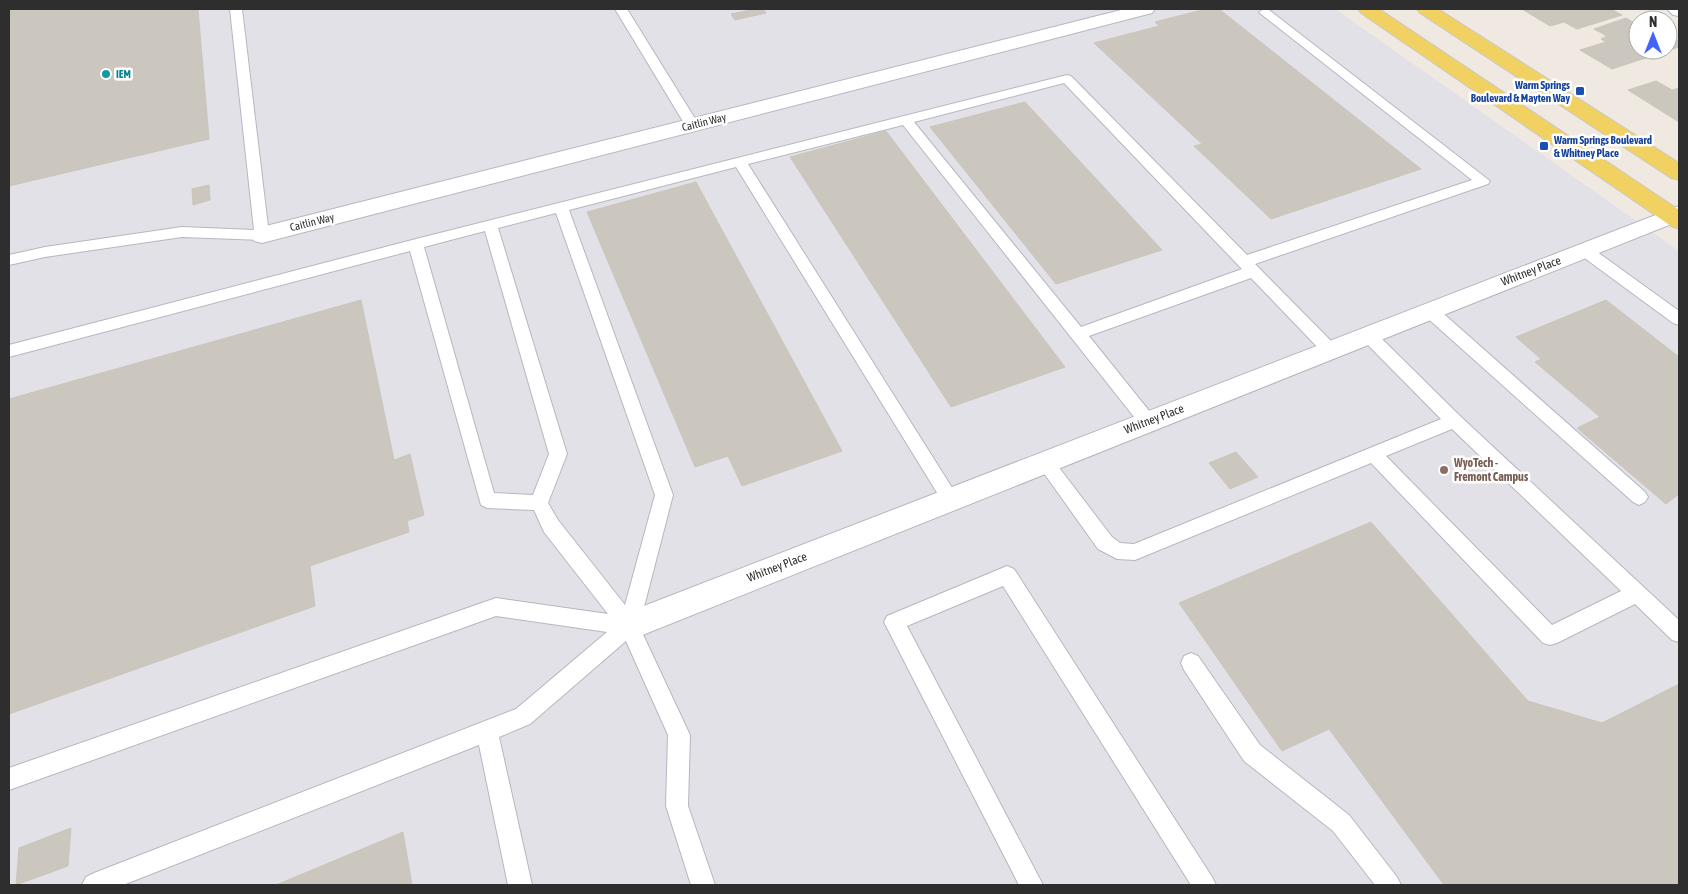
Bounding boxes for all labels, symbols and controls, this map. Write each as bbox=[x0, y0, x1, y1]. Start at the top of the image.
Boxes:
north arrow bbox=[1628, 10, 1678, 60]
text: N bbox=[1649, 14, 1657, 30]
marker: IEM bbox=[100, 68, 112, 80]
place label: IEM bbox=[116, 68, 131, 80]
place label: Warm Springs Boulevard & Mayten Way bbox=[1471, 79, 1570, 104]
marker: Warm Springs Boulevard & Mayten Way bbox=[1574, 85, 1586, 97]
street label: Caitlin Way bbox=[681, 111, 728, 133]
place label: Warm Springs Boulevard & Whitney Place bbox=[1553, 134, 1652, 159]
marker: Warm Springs Boulevard & Whitney Place bbox=[1538, 140, 1550, 152]
street label: Caitlin Way bbox=[289, 211, 336, 233]
street label: Whitney Place bbox=[1499, 253, 1563, 289]
street label: Whitney Place bbox=[1122, 401, 1186, 437]
place label: WyoTech - Fremont Campus bbox=[1453, 456, 1529, 484]
marker: WyoTech - Fremont Campus bbox=[1438, 464, 1450, 476]
street label: Whitney Place bbox=[745, 549, 809, 585]

